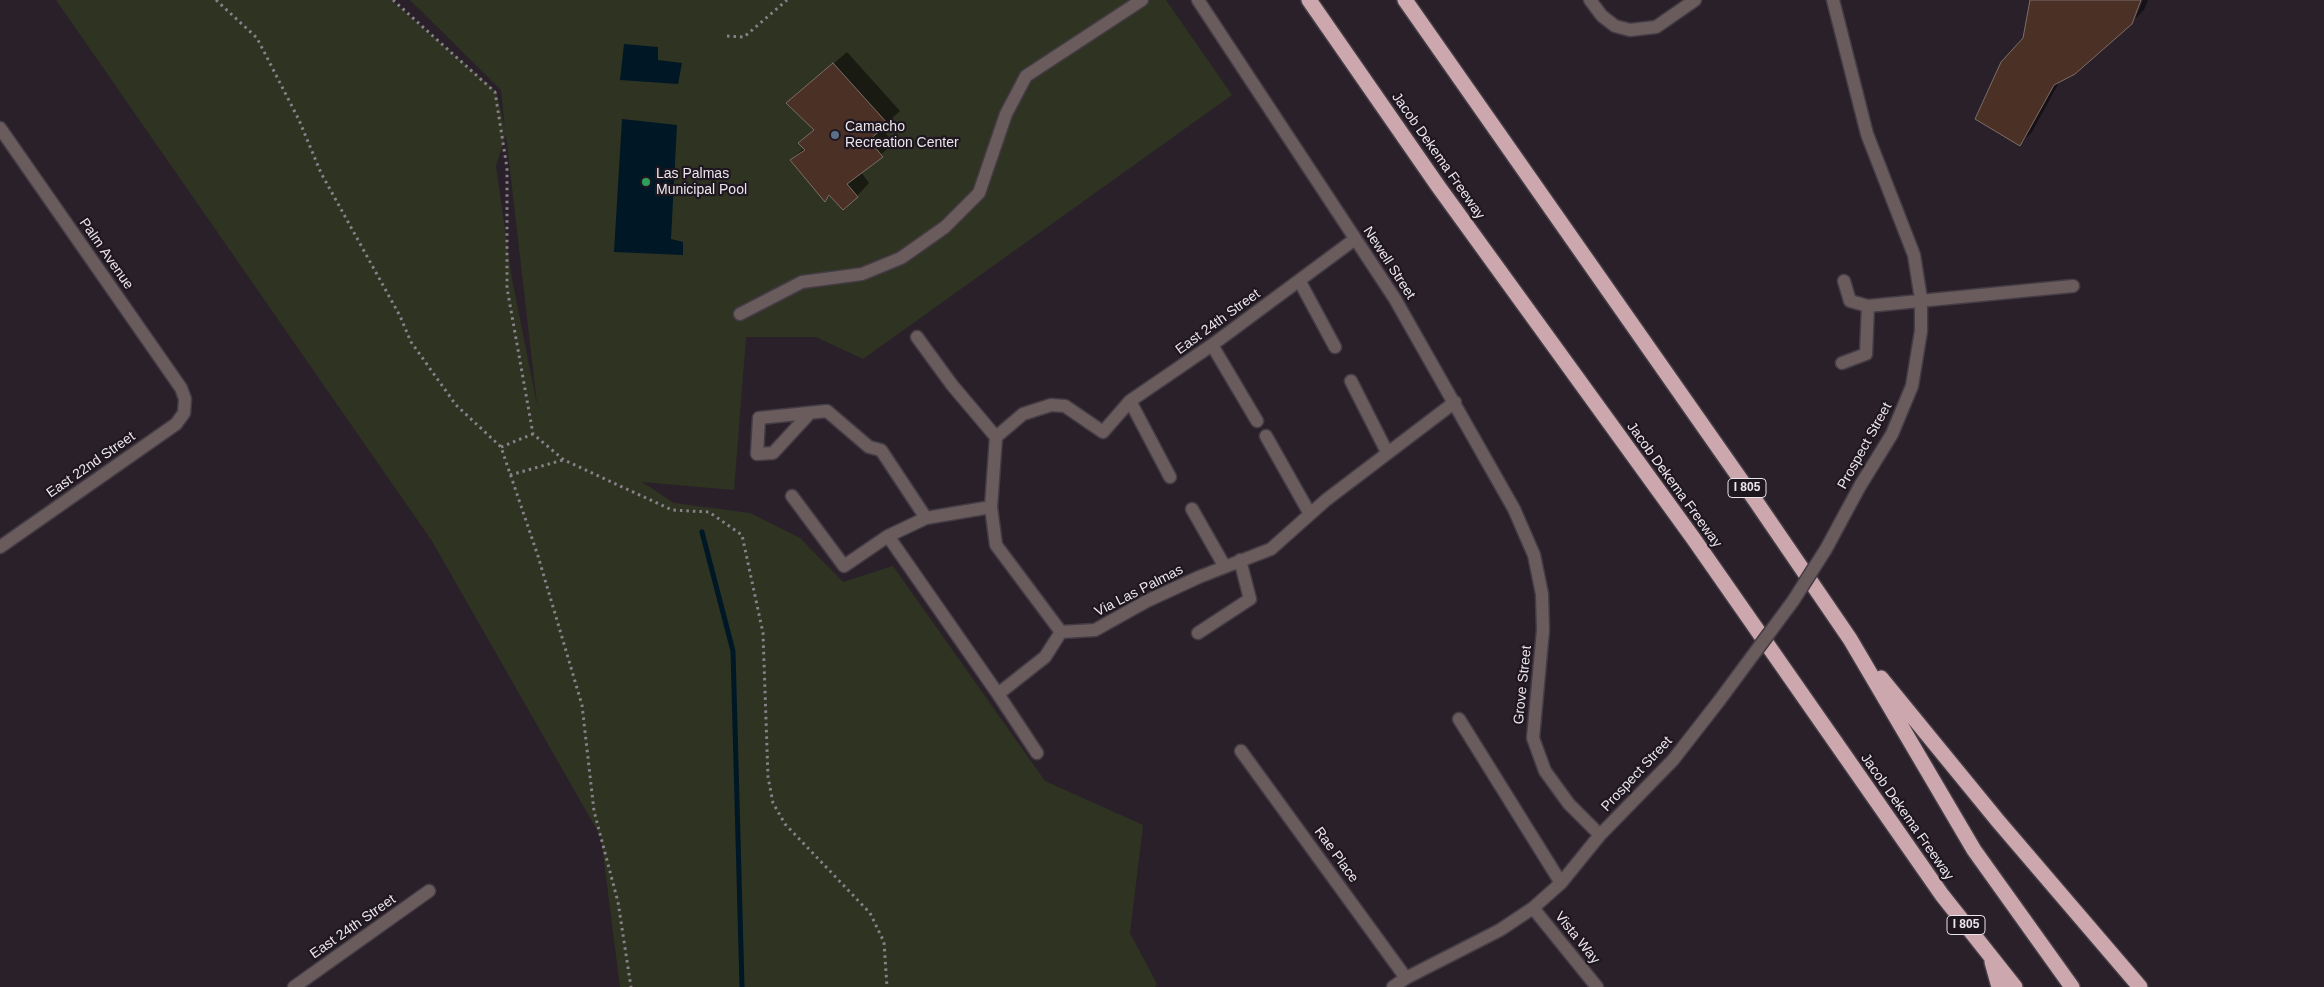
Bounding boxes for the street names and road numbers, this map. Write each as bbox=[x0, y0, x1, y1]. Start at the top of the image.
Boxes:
street label: Jacob Dekema Freeway bbox=[1388, 89, 1488, 223]
street label: Palm Avenue bbox=[75, 215, 137, 293]
street label: Newell Street bbox=[1359, 224, 1419, 302]
street label: East 24th Street bbox=[1172, 286, 1264, 358]
street label: Prospect Street bbox=[1834, 400, 1896, 492]
street label: Jacob Dekema Freeway bbox=[1623, 419, 1725, 551]
street label: East 22nd Street bbox=[43, 428, 139, 502]
road number: I 805 bbox=[1728, 478, 1766, 498]
street label: Via Las Palmas bbox=[1092, 561, 1186, 621]
street label: Grove Street bbox=[1510, 645, 1536, 725]
street label: Prospect Street bbox=[1598, 733, 1676, 815]
street label: Jacob Dekema Freeway bbox=[1857, 750, 1957, 884]
street label: Rae Place bbox=[1310, 824, 1362, 886]
street label: East 24th Street bbox=[307, 891, 399, 963]
street label: Vista Way bbox=[1551, 909, 1603, 967]
road number: I 805 bbox=[1947, 916, 1985, 934]

